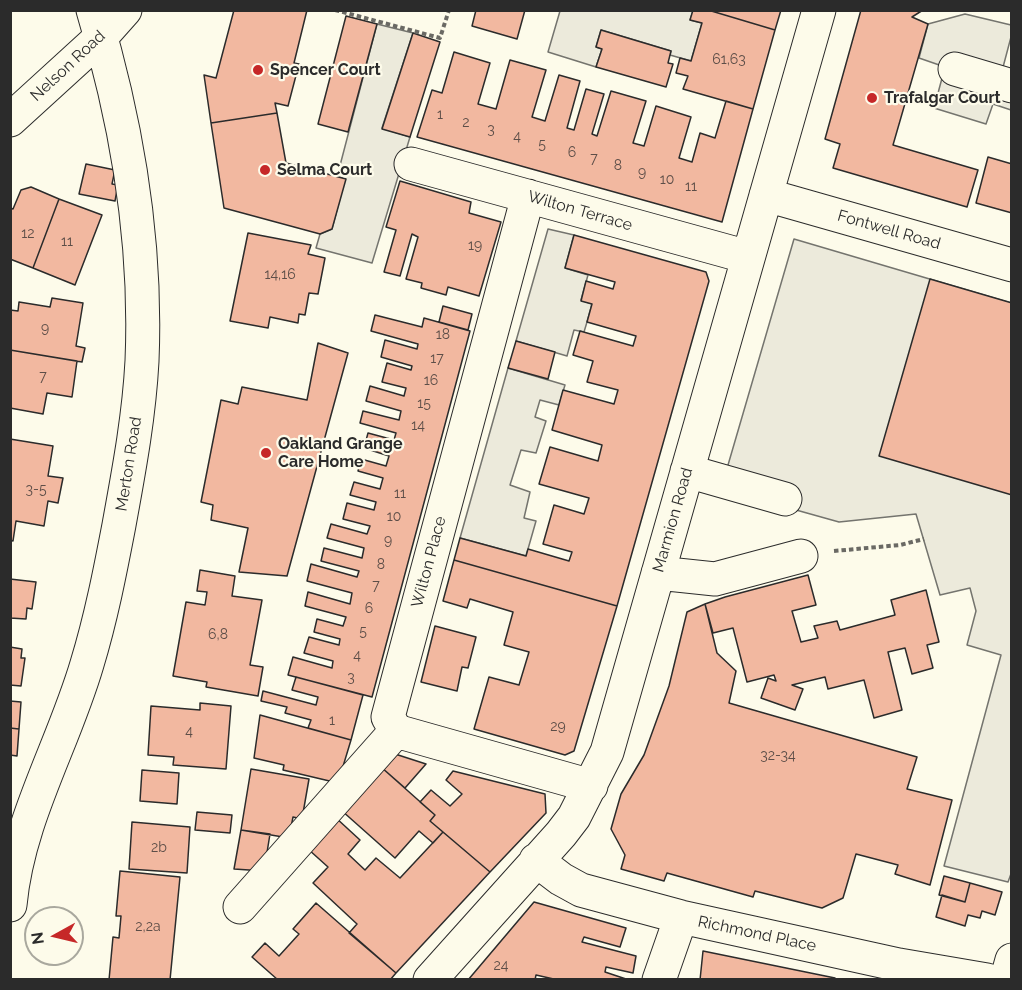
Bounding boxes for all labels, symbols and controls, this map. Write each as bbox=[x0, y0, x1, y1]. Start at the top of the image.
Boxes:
street label: Nelson Road bbox=[27, 27, 109, 105]
house number: 61,63 bbox=[712, 52, 746, 68]
place label: Spencer Court bbox=[270, 60, 381, 80]
marker: Spencer Court bbox=[251, 63, 265, 77]
place label: Trafalgar Court bbox=[884, 88, 1001, 108]
marker: Trafalgar Court bbox=[865, 91, 879, 105]
house number: 1 bbox=[437, 107, 443, 123]
house number: 2 bbox=[462, 115, 470, 131]
house number: 3 bbox=[487, 122, 495, 138]
house number: 4 bbox=[513, 129, 521, 145]
house number: 5 bbox=[538, 137, 546, 153]
house number: 6 bbox=[568, 145, 576, 161]
house number: 7 bbox=[590, 151, 598, 167]
house number: 8 bbox=[614, 158, 622, 174]
place label: Selma Court bbox=[277, 160, 372, 180]
marker: Selma Court bbox=[258, 163, 272, 177]
house number: 9 bbox=[638, 165, 646, 181]
house number: 10 bbox=[660, 172, 674, 188]
house number: 11 bbox=[685, 179, 697, 195]
street label: Wilton Terrace bbox=[525, 187, 635, 235]
street label: Fontwell Road bbox=[835, 206, 943, 254]
house number: 12 bbox=[21, 226, 35, 242]
house number: 11 bbox=[61, 234, 73, 250]
house number: 19 bbox=[468, 238, 482, 254]
house number: 14,16 bbox=[264, 267, 296, 283]
house number: 9 bbox=[41, 321, 49, 337]
house number: 18 bbox=[436, 327, 450, 343]
house number: 17 bbox=[430, 351, 444, 367]
house number: 7 bbox=[39, 369, 47, 385]
house number: 16 bbox=[424, 373, 438, 389]
house number: 15 bbox=[417, 396, 431, 412]
street label: Merton Road bbox=[112, 415, 146, 513]
house number: 14 bbox=[411, 418, 425, 434]
place label: Oakland Grange Care Home bbox=[278, 434, 403, 472]
marker: Oakland Grange Care Home bbox=[259, 446, 273, 460]
street label: Marmion Road bbox=[649, 466, 697, 574]
house number: 3-5 bbox=[25, 482, 47, 498]
house number: 11 bbox=[394, 486, 406, 502]
house number: 10 bbox=[387, 509, 401, 525]
street label: Wilton Place bbox=[408, 514, 450, 610]
house number: 9 bbox=[384, 533, 392, 549]
house number: 8 bbox=[377, 557, 385, 573]
house number: 7 bbox=[372, 578, 380, 594]
house number: 6 bbox=[365, 601, 373, 617]
house number: 5 bbox=[359, 624, 367, 640]
house number: 6,8 bbox=[208, 627, 228, 643]
house number: 4 bbox=[353, 648, 361, 664]
house number: 3 bbox=[347, 670, 355, 686]
house number: 1 bbox=[329, 713, 335, 729]
house number: 29 bbox=[550, 719, 566, 735]
house number: 4 bbox=[185, 724, 193, 740]
house number: 32-34 bbox=[760, 748, 796, 764]
house number: 2b bbox=[151, 840, 167, 856]
north arrow bbox=[24, 906, 84, 966]
street label: Richmond Place bbox=[696, 912, 818, 956]
house number: 2,2a bbox=[135, 919, 161, 935]
text: N bbox=[27, 931, 48, 946]
house number: 24 bbox=[494, 958, 508, 974]

